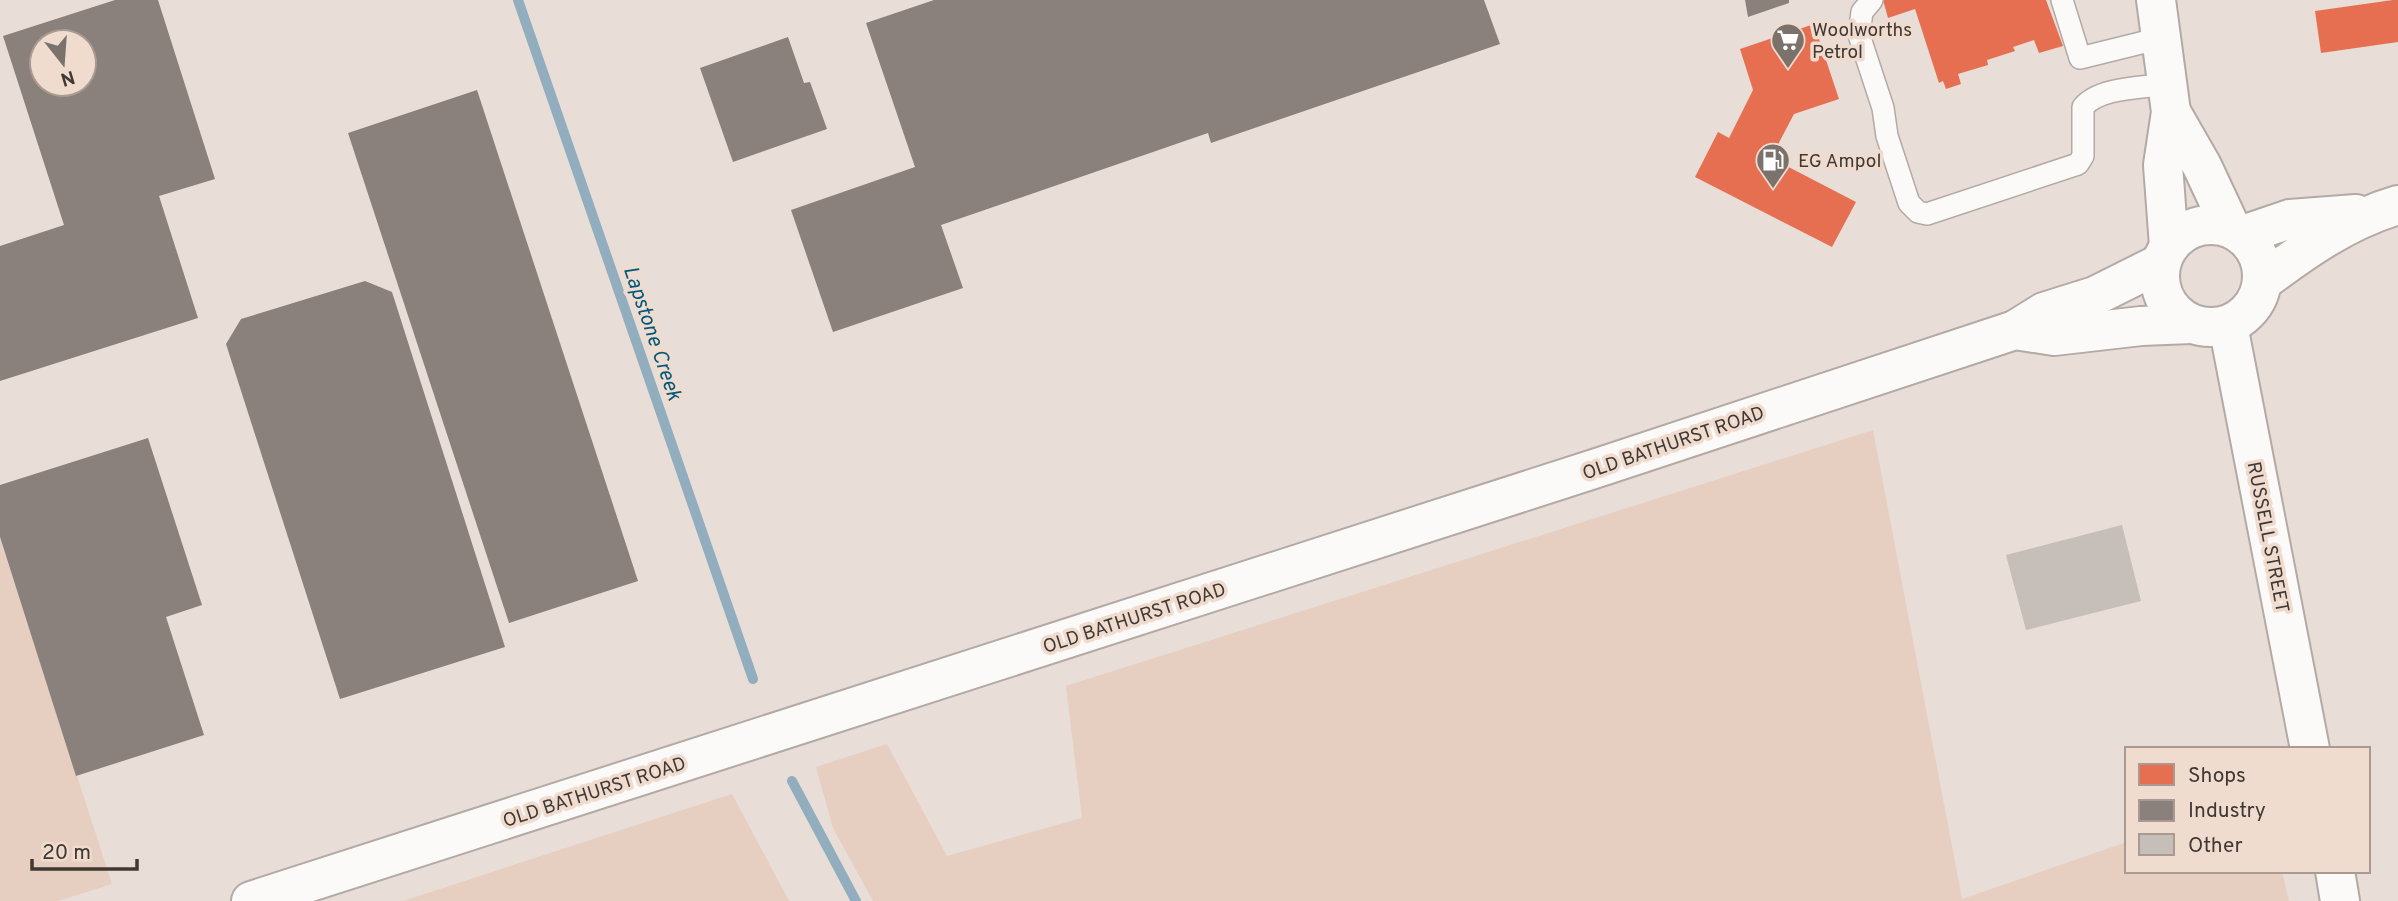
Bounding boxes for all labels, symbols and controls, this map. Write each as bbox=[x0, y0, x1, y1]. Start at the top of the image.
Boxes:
place label: Woolworths Petrol bbox=[1812, 19, 1912, 65]
supermarket icon: Woolworths Petrol bbox=[1769, 21, 1807, 70]
north arrow bbox=[28, 28, 98, 98]
text: N bbox=[57, 64, 77, 91]
fuel station icon: EG Ampol bbox=[1754, 141, 1792, 190]
place label: EG Ampol bbox=[1798, 150, 1881, 174]
water label: Lapstone Creek bbox=[616, 263, 687, 405]
street label: OLD BATHURST ROAD bbox=[1579, 401, 1768, 486]
street label: RUSSELL STREET bbox=[2241, 460, 2293, 615]
street label: OLD BATHURST ROAD bbox=[1040, 578, 1229, 660]
legend bbox=[2125, 747, 2370, 873]
street label: OLD BATHURST ROAD bbox=[500, 752, 689, 834]
text: Shops bbox=[2188, 763, 2246, 790]
text: Industry bbox=[2188, 798, 2266, 825]
scale bar bbox=[32, 828, 136, 872]
text: Other bbox=[2188, 833, 2243, 860]
text: 20 m bbox=[42, 840, 91, 867]

